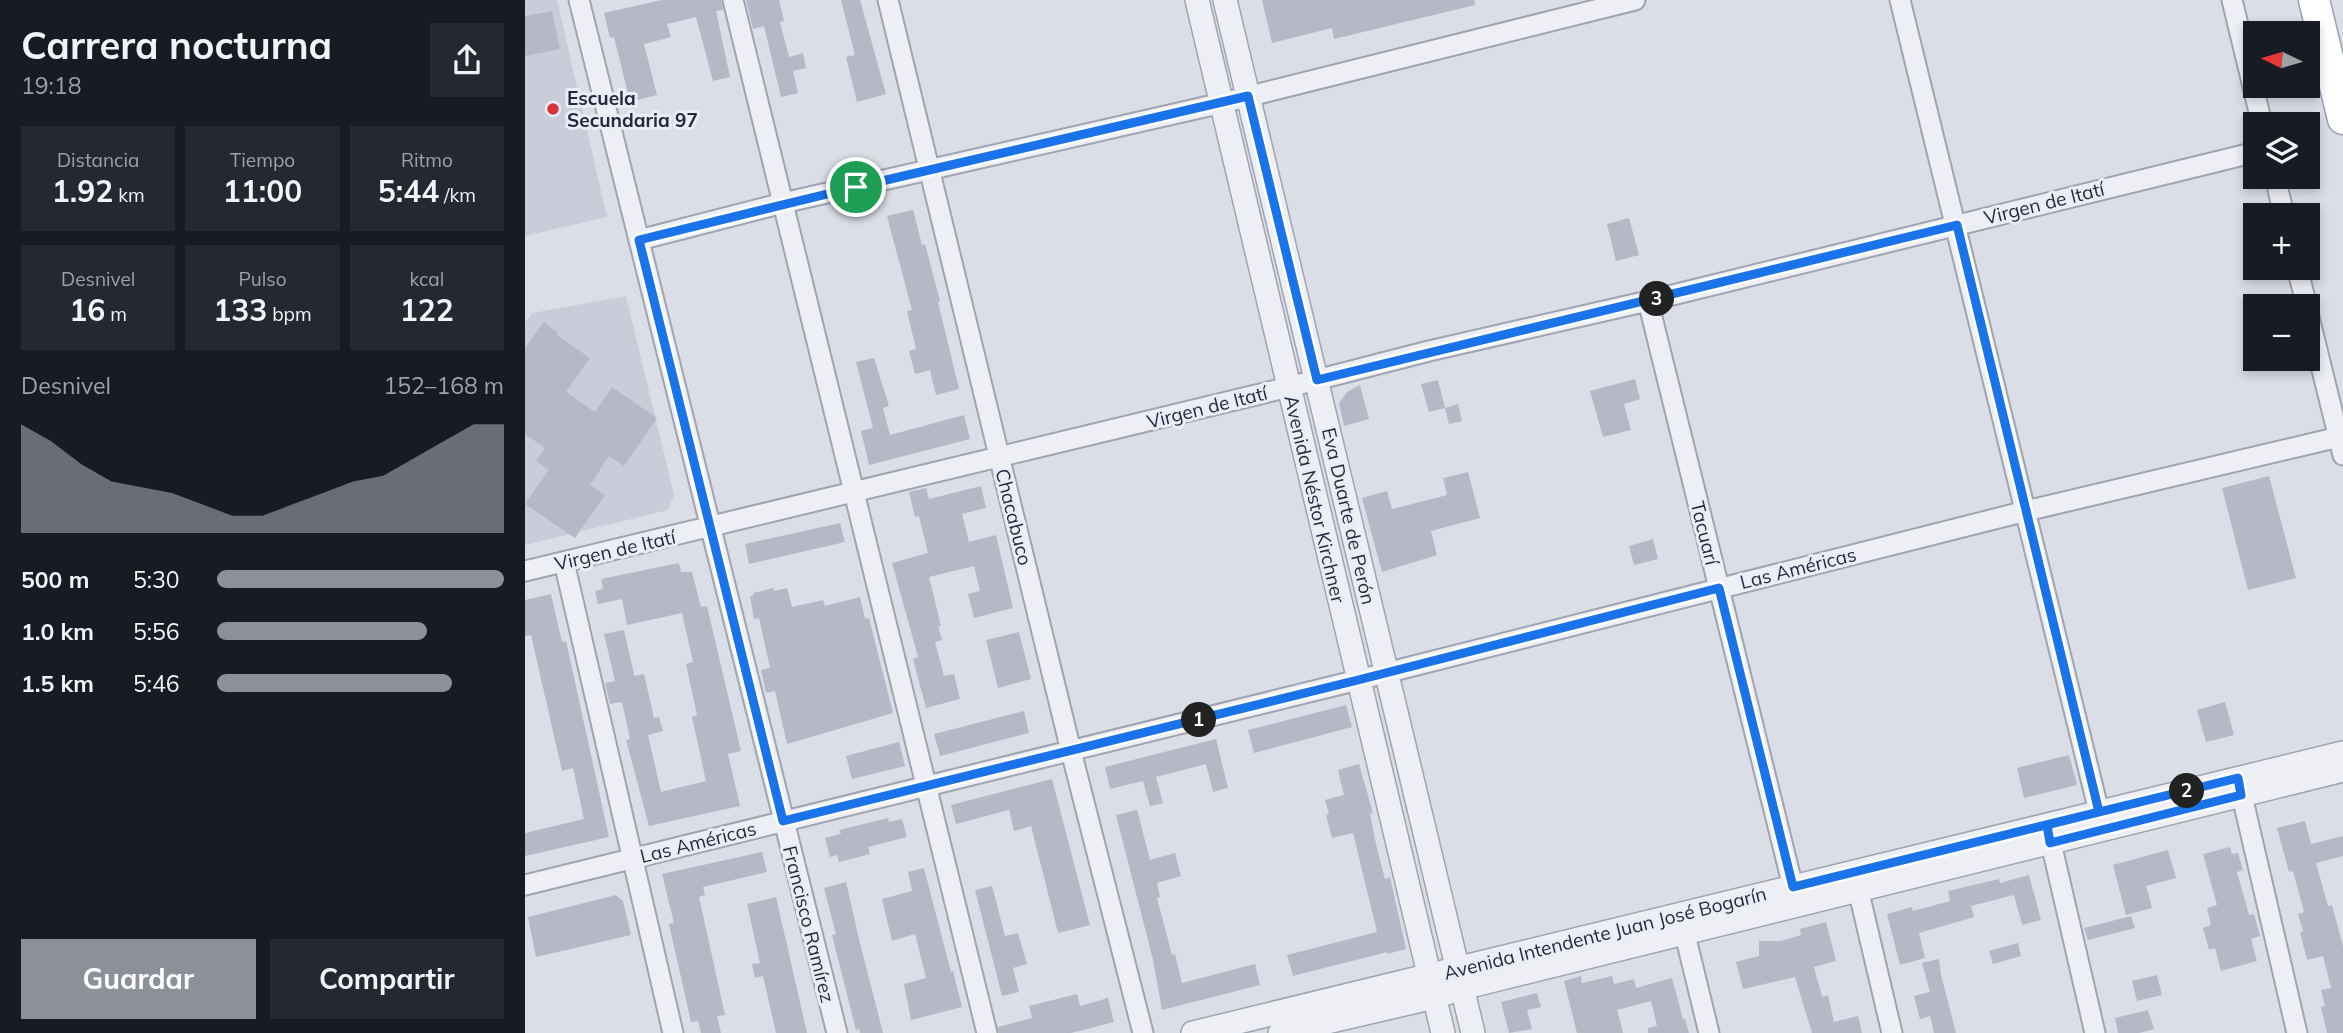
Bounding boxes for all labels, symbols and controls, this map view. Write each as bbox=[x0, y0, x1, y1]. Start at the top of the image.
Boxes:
text: Carrera nocturna bbox=[21, 21, 332, 69]
north arrow bbox=[2243, 21, 2321, 98]
map controls bbox=[2243, 21, 2320, 371]
button: share bbox=[430, 23, 504, 97]
text: 19:18 bbox=[21, 71, 81, 100]
place label: Escuela Secundaria 97 bbox=[567, 86, 698, 132]
marker: Escuela Secundaria 97 bbox=[545, 101, 561, 117]
button: layers bbox=[2243, 112, 2320, 189]
text: Distancia bbox=[57, 148, 139, 172]
text: Tiempo bbox=[230, 148, 295, 172]
text: Ritmo bbox=[401, 148, 453, 172]
pin bbox=[826, 157, 886, 217]
icon: arrive bbox=[837, 168, 875, 206]
text: 1.92 bbox=[52, 172, 113, 210]
text: 11:00 bbox=[223, 172, 302, 210]
text: 5:44 bbox=[378, 172, 439, 210]
street label: Virgen de Itatí bbox=[1981, 176, 2108, 230]
text: km bbox=[113, 183, 145, 207]
text: /km bbox=[439, 183, 476, 207]
button: + bbox=[2243, 203, 2320, 280]
text: Desnivel bbox=[61, 267, 135, 291]
text: Pulso bbox=[238, 267, 287, 291]
text: kcal bbox=[409, 267, 444, 291]
pin: 3 bbox=[1639, 282, 1675, 316]
text: 3 bbox=[1651, 286, 1662, 310]
text: 16 bbox=[69, 291, 105, 329]
text: 133 bbox=[213, 291, 267, 329]
text: 122 bbox=[400, 291, 454, 329]
button: − bbox=[2243, 294, 2320, 371]
text: m bbox=[105, 302, 127, 326]
text: bpm bbox=[267, 302, 312, 326]
text: Desnivel bbox=[21, 371, 111, 400]
text: 152–168 m bbox=[383, 371, 504, 400]
street label: Virgen de Itatí bbox=[1144, 380, 1271, 434]
street label: Avenida Néstor Kirchner bbox=[1279, 393, 1351, 605]
street label: Eva Duarte de Perón bbox=[1317, 425, 1381, 607]
street label: Chacabuco bbox=[990, 466, 1038, 568]
street label: Tacuarí bbox=[1686, 499, 1725, 569]
street label: Virgen de Itatí bbox=[552, 524, 679, 576]
street label: Las Américas bbox=[1738, 542, 1858, 594]
text: 500 m bbox=[21, 565, 89, 594]
text: 5:30 bbox=[133, 565, 180, 594]
text: 1.0 km bbox=[21, 617, 94, 646]
text: 5:56 bbox=[133, 617, 180, 646]
text: 1.5 km bbox=[21, 669, 94, 698]
text: 5:46 bbox=[133, 669, 180, 698]
pin: 1 bbox=[1181, 702, 1217, 738]
text: 1 bbox=[1193, 707, 1204, 731]
pin: 2 bbox=[2169, 774, 2205, 808]
text: 2 bbox=[2181, 778, 2192, 802]
street label: Las Américas bbox=[638, 816, 758, 868]
street label: Francisco Ramírez bbox=[778, 843, 840, 1005]
street label: Avenida Intendente Juan José Bogarín bbox=[1441, 881, 1769, 985]
button: Guardar bbox=[21, 939, 256, 1019]
button: Compartir bbox=[270, 939, 504, 1019]

